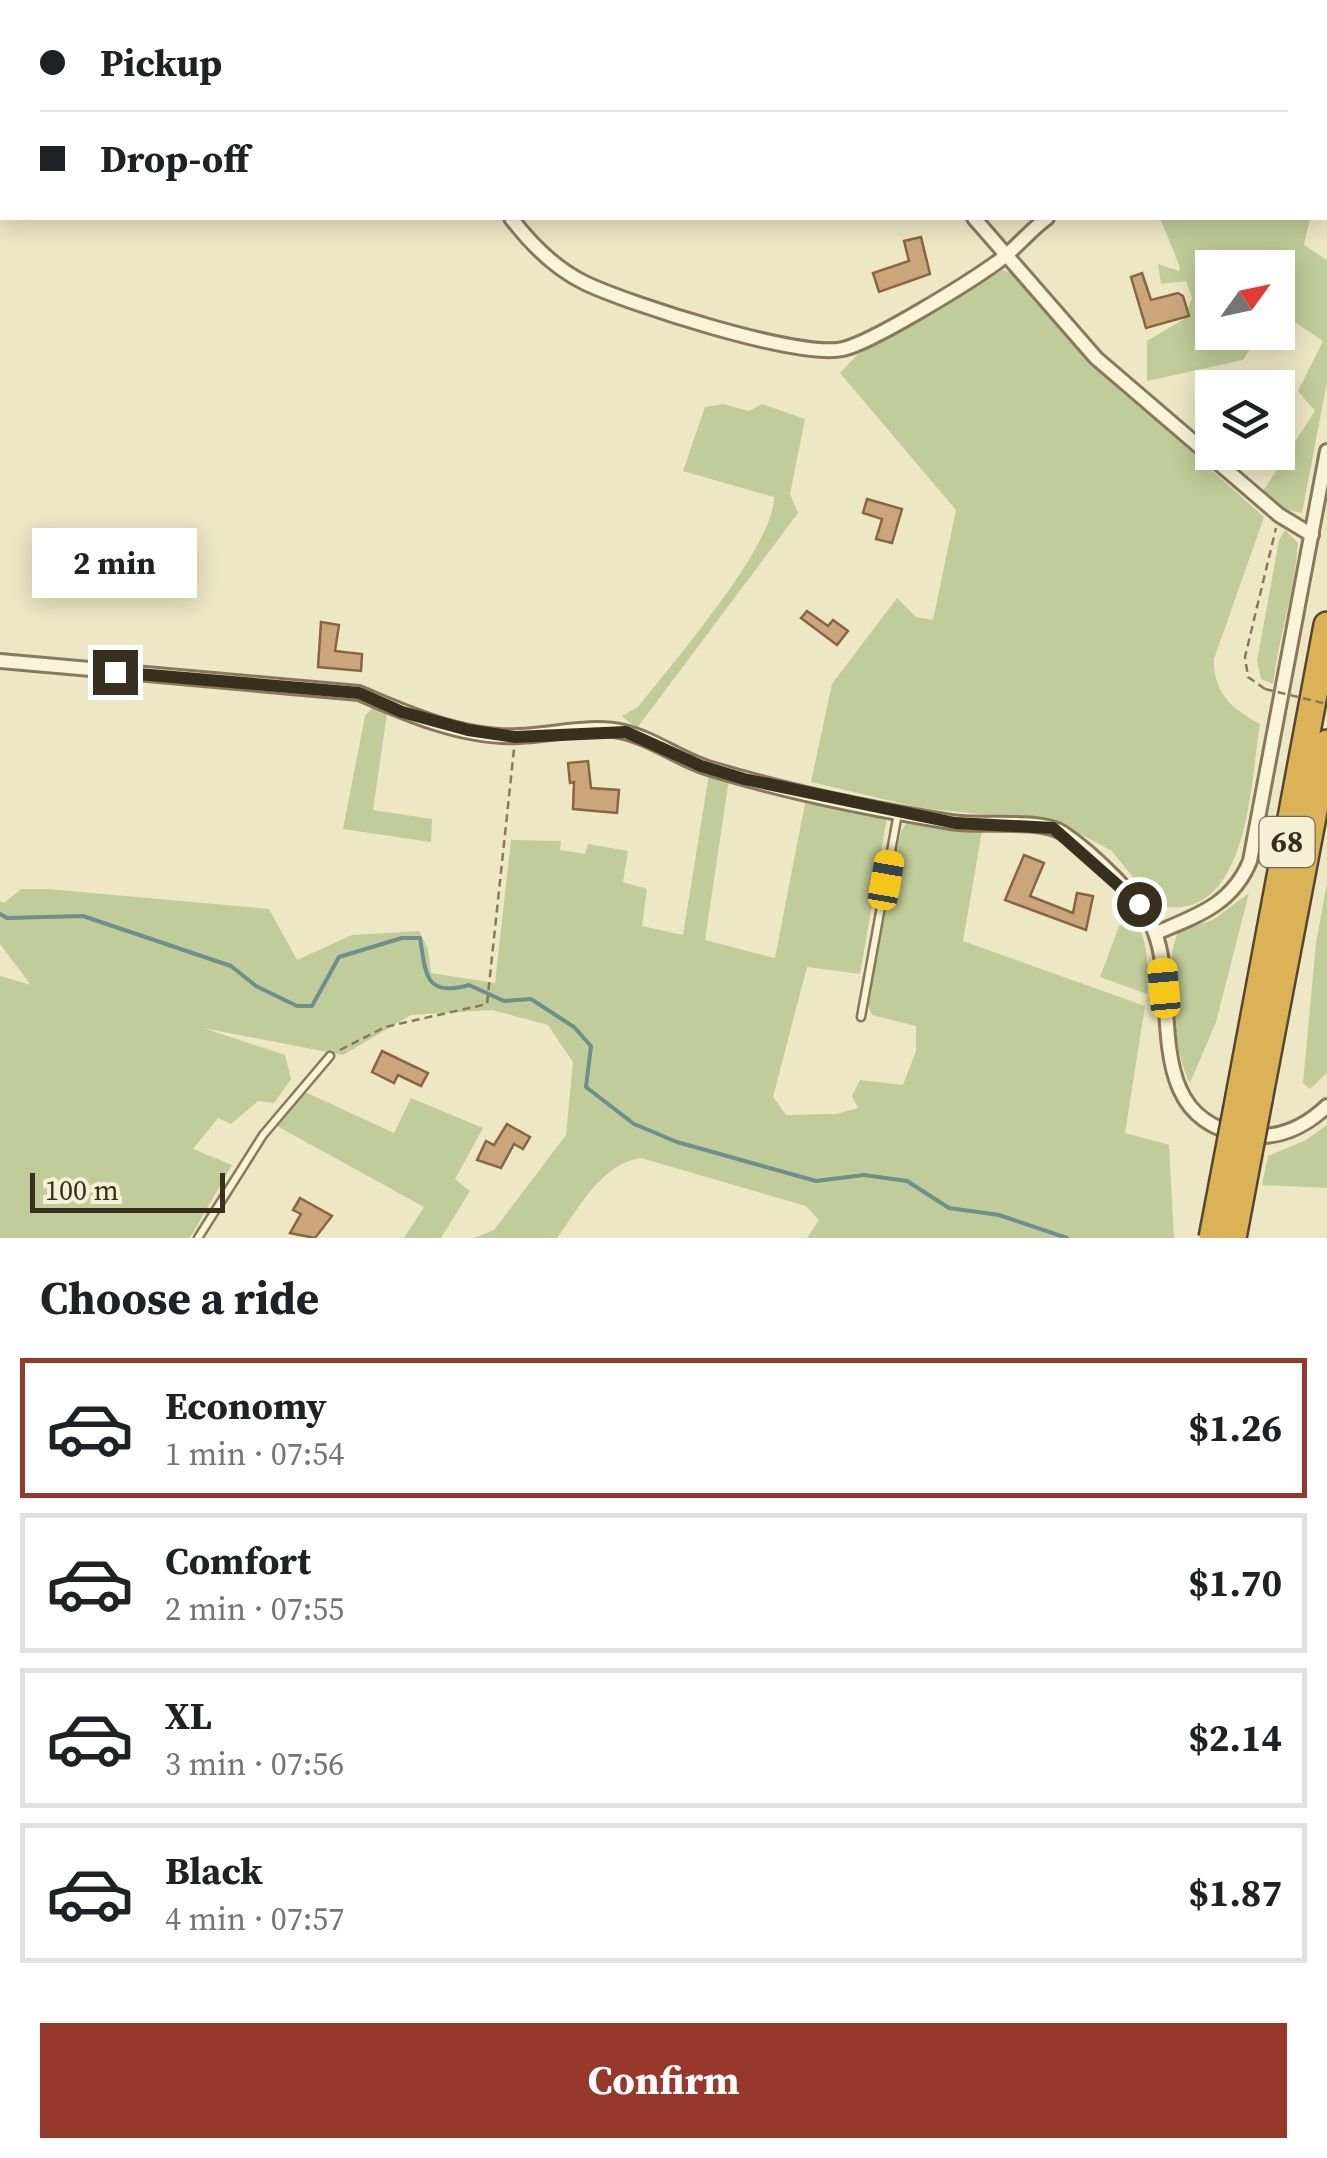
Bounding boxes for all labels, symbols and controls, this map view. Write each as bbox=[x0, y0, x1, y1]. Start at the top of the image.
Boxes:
text: Pickup bbox=[100, 37, 222, 89]
text: Drop-off bbox=[100, 133, 249, 185]
north arrow bbox=[1195, 250, 1295, 350]
map controls bbox=[1195, 250, 1295, 470]
button: layers bbox=[1195, 370, 1295, 470]
callout: 2 min bbox=[32, 527, 198, 597]
text: 2 min bbox=[73, 541, 156, 585]
route end bbox=[93, 650, 138, 695]
road number: 68 bbox=[1260, 817, 1314, 867]
car bbox=[866, 848, 906, 912]
route start bbox=[1117, 882, 1162, 927]
car bbox=[1146, 957, 1182, 1019]
scale bar bbox=[30, 1168, 225, 1212]
text: 100 m bbox=[45, 1171, 119, 1209]
text: Choose a ride bbox=[40, 1267, 319, 1329]
text: Economy bbox=[165, 1380, 327, 1432]
icon: car bbox=[45, 1383, 135, 1473]
text: $1.26 bbox=[1188, 1402, 1282, 1454]
text: 1 min · 07:54 bbox=[165, 1432, 344, 1476]
text: Comfort bbox=[165, 1535, 311, 1587]
icon: car bbox=[45, 1538, 135, 1628]
text: $1.70 bbox=[1188, 1557, 1282, 1609]
text: 2 min · 07:55 bbox=[165, 1587, 344, 1631]
text: XL bbox=[165, 1690, 212, 1742]
icon: car bbox=[45, 1693, 135, 1783]
text: $2.14 bbox=[1188, 1712, 1282, 1764]
text: 3 min · 07:56 bbox=[165, 1742, 344, 1786]
text: Black bbox=[165, 1845, 263, 1897]
icon: car bbox=[45, 1848, 135, 1938]
text: $1.87 bbox=[1188, 1867, 1282, 1919]
text: 4 min · 07:57 bbox=[165, 1897, 344, 1941]
button: Confirm bbox=[40, 2023, 1287, 2138]

